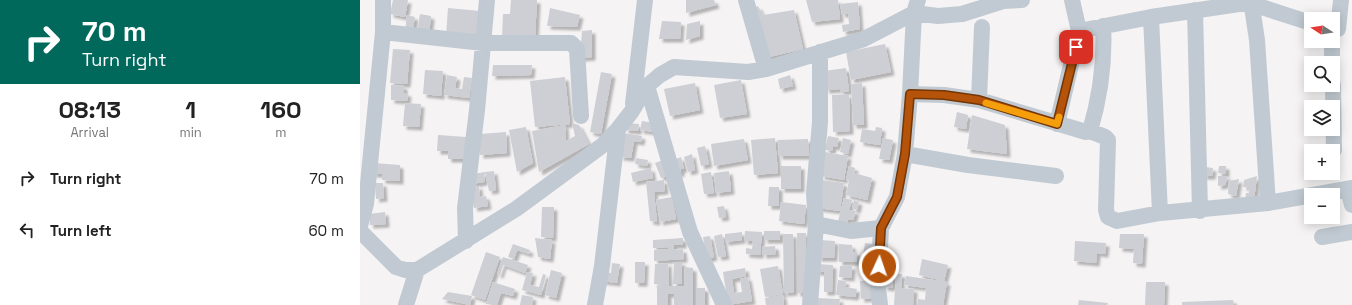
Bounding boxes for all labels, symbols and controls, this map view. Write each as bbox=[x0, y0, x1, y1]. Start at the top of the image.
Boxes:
north arrow bbox=[1304, 12, 1340, 48]
map controls bbox=[1304, 12, 1340, 224]
text: 70 m bbox=[82, 13, 147, 49]
icon: right bbox=[16, 16, 68, 68]
pin bbox=[1059, 30, 1093, 64]
icon: arrive bbox=[1065, 36, 1087, 58]
text: Turn right bbox=[82, 48, 166, 71]
button: search bbox=[1304, 56, 1340, 92]
text: 08:13 bbox=[58, 94, 121, 125]
text: 1 bbox=[185, 94, 196, 125]
text: 160 bbox=[260, 94, 302, 125]
button: layers bbox=[1304, 100, 1340, 136]
text: Arrival bbox=[70, 124, 109, 141]
text: min bbox=[179, 124, 202, 141]
text: m bbox=[275, 124, 287, 141]
button: + bbox=[1304, 144, 1340, 180]
icon: right bbox=[16, 167, 38, 189]
text: Turn right bbox=[50, 169, 121, 188]
text: 70 m bbox=[309, 169, 344, 188]
button: − bbox=[1304, 188, 1340, 224]
icon: left bbox=[16, 219, 38, 241]
text: Turn left bbox=[50, 221, 112, 240]
text: 60 m bbox=[308, 221, 344, 240]
position arrow bbox=[858, 245, 900, 287]

